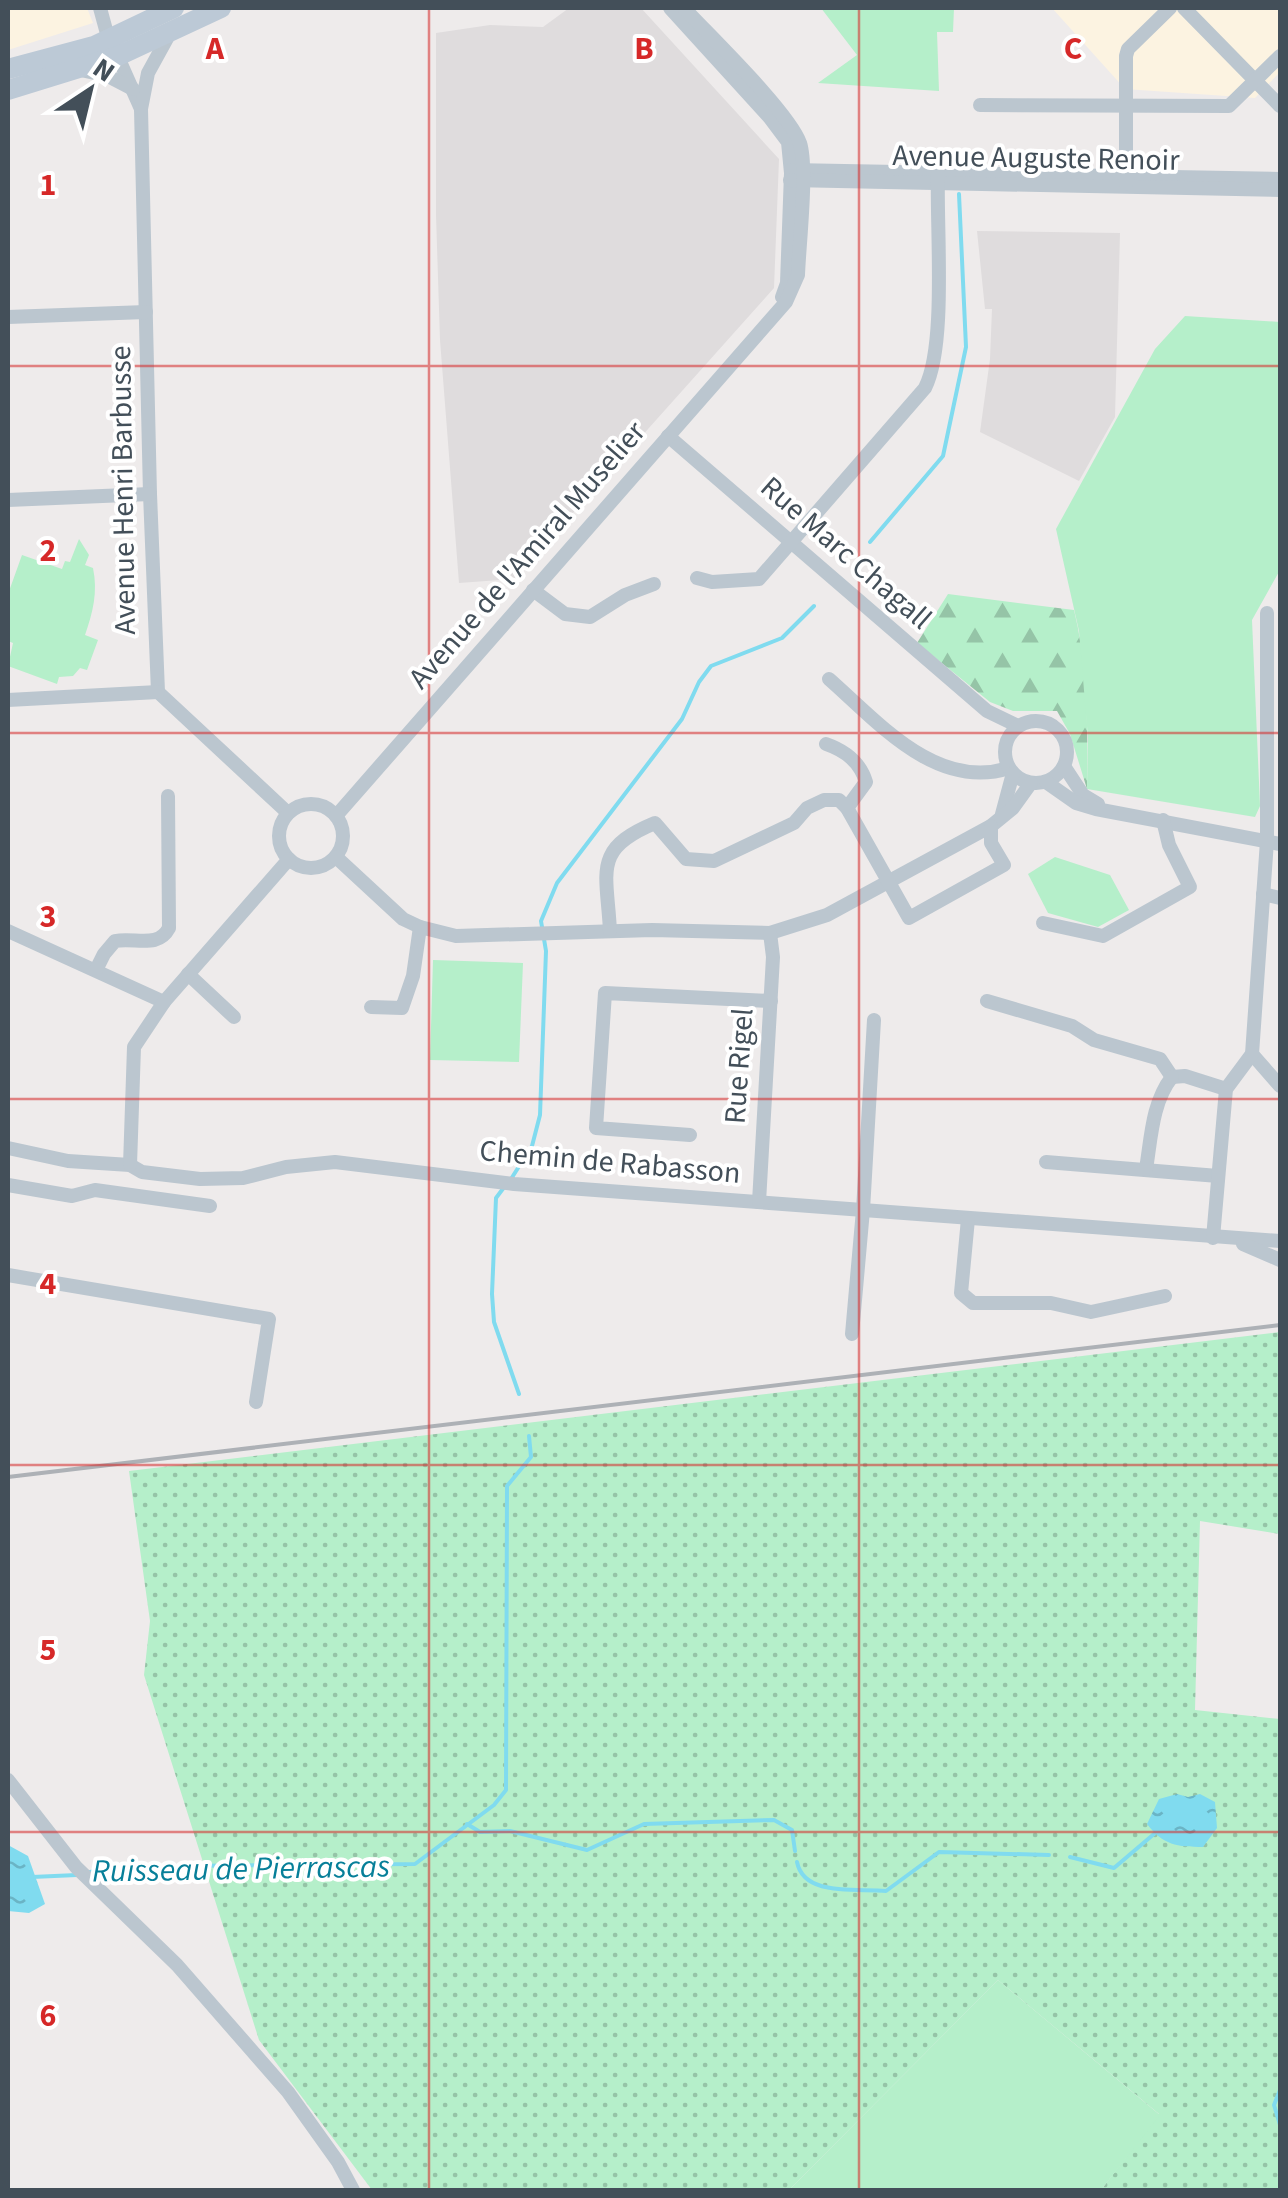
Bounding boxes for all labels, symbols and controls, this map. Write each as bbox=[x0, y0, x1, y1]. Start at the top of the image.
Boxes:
text: A bbox=[205, 26, 225, 72]
text: B bbox=[634, 26, 654, 72]
text: C bbox=[1064, 26, 1082, 72]
north arrow bbox=[40, 40, 140, 140]
text: N bbox=[85, 49, 123, 92]
street label: Avenue Auguste Renoir bbox=[892, 134, 1180, 182]
text: 1 bbox=[40, 162, 56, 208]
street label: Avenue Henri Barbusse bbox=[99, 345, 147, 635]
street label: Avenue de l'Amiral Muselier bbox=[398, 411, 656, 698]
street label: Rue Marc Chagall bbox=[751, 466, 941, 640]
text: 2 bbox=[40, 528, 56, 574]
text: 3 bbox=[40, 894, 56, 940]
street label: Rue Rigel bbox=[714, 1007, 764, 1125]
street label: Chemin de Rabasson bbox=[478, 1129, 742, 1195]
text: 4 bbox=[40, 1261, 57, 1307]
text: 5 bbox=[40, 1627, 56, 1673]
water label: Ruisseau de Pierrascas bbox=[92, 1843, 390, 1895]
text: 6 bbox=[40, 1993, 56, 2039]

